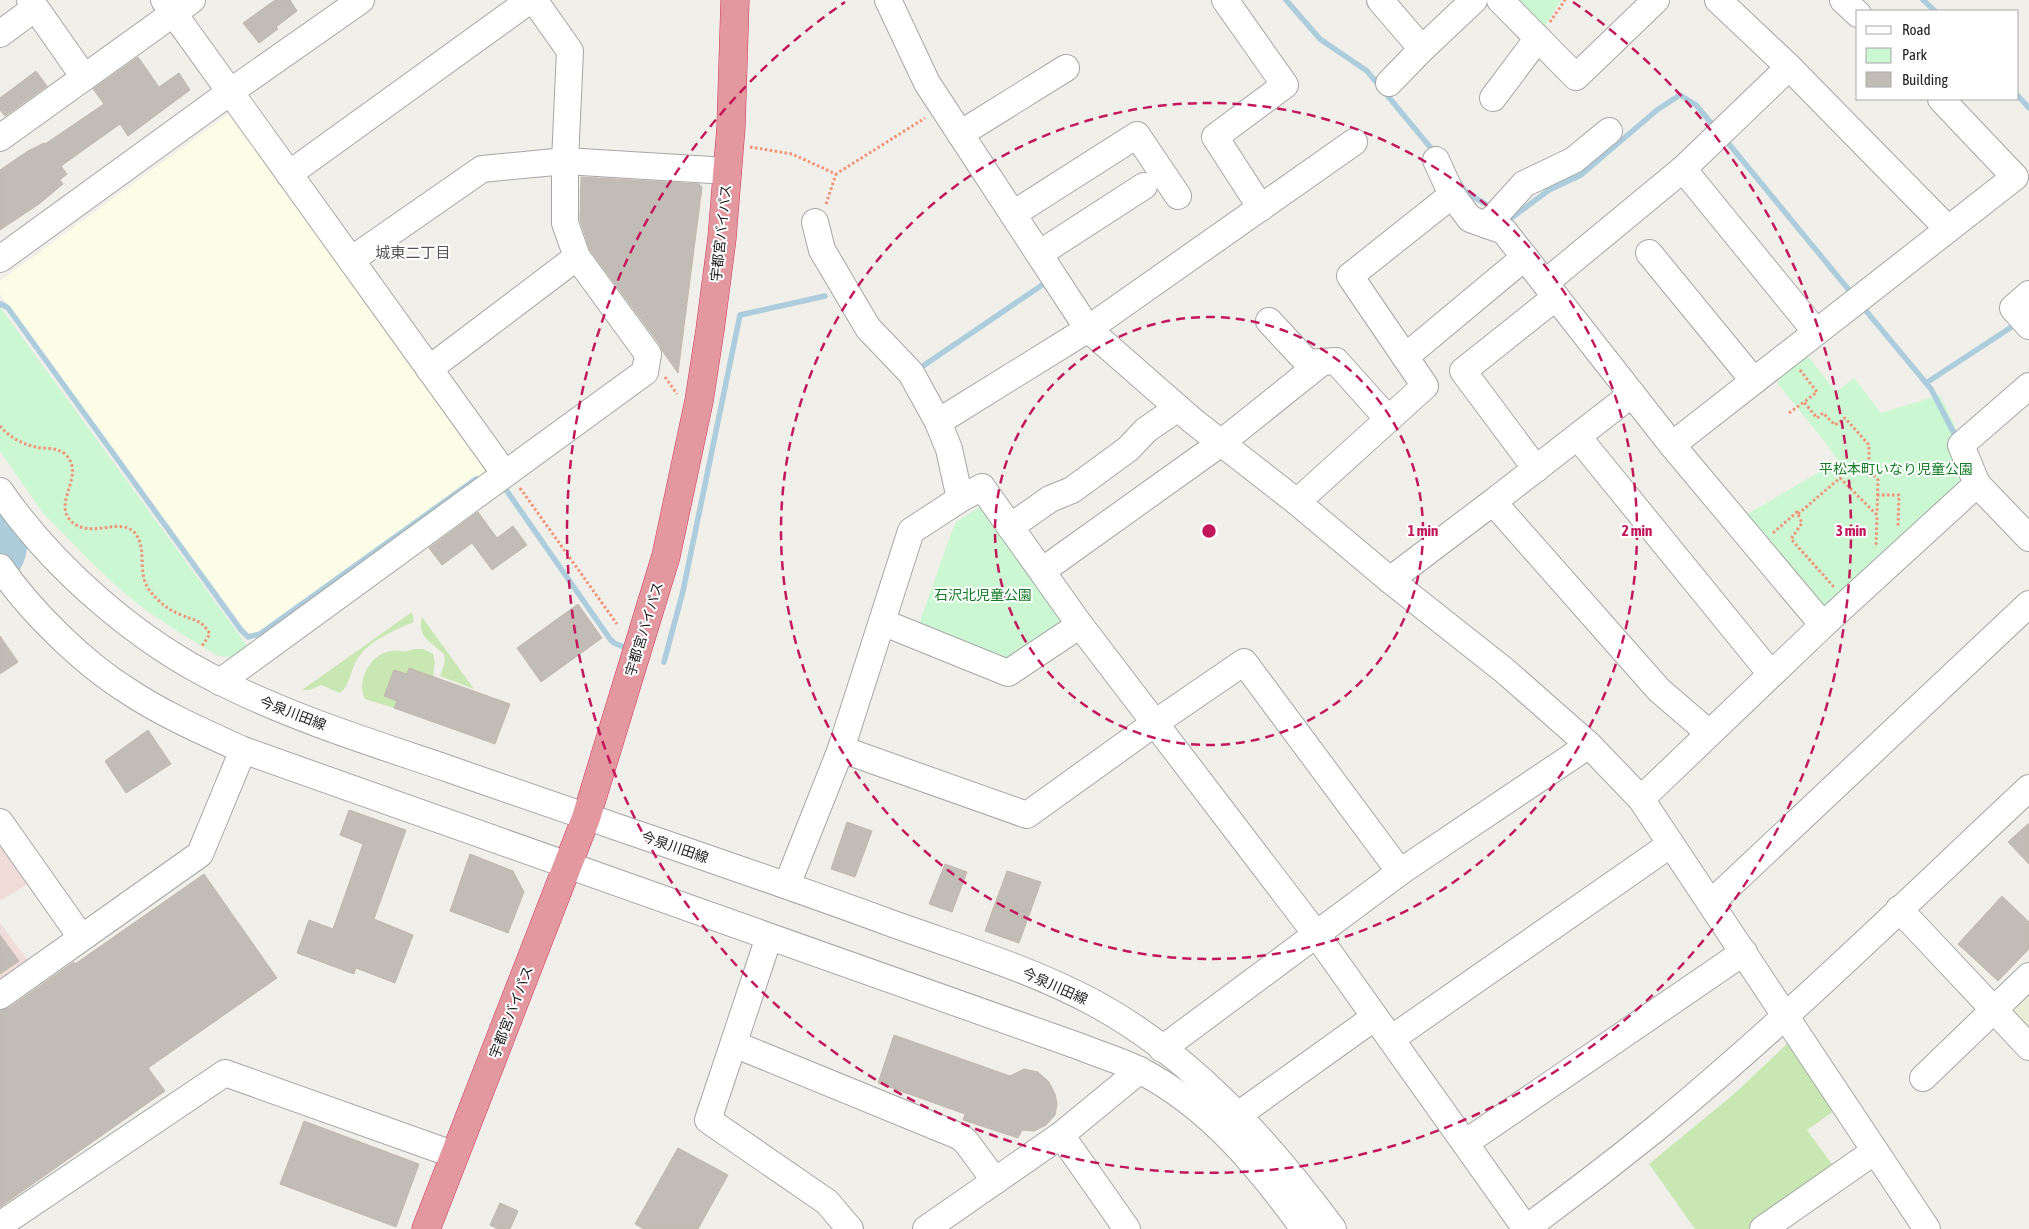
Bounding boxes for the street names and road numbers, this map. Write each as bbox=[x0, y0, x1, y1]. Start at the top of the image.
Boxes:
street label: 宇都宮バイパス bbox=[708, 184, 734, 282]
street label: 宇都宮バイパス bbox=[622, 580, 666, 678]
street label: 今泉川田線 bbox=[257, 693, 329, 733]
street label: 今泉川田線 bbox=[639, 828, 711, 866]
street label: 宇都宮バイパス bbox=[486, 964, 536, 1060]
street label: 今泉川田線 bbox=[1020, 964, 1090, 1008]

